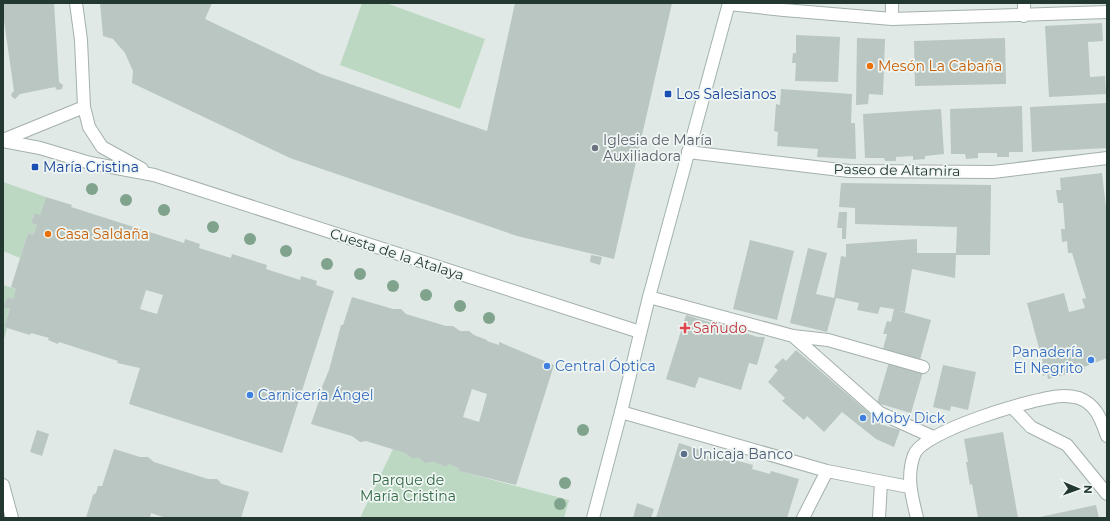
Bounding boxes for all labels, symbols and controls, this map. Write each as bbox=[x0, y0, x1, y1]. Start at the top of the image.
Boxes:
place label: Mesón La Cabaña bbox=[878, 57, 1002, 75]
marker: Mesón La Cabaña bbox=[865, 61, 875, 71]
place label: Los Salesianos bbox=[676, 85, 777, 103]
marker: Los Salesianos bbox=[663, 89, 673, 99]
place label: Iglesia de María Auxiliadora bbox=[603, 131, 712, 165]
marker: Iglesia de María Auxiliadora bbox=[590, 143, 600, 153]
place label: María Cristina bbox=[43, 158, 139, 176]
street label: Paseo de Altamira bbox=[833, 160, 961, 180]
marker: María Cristina bbox=[30, 162, 40, 172]
street label: Cuesta de la Atalaya bbox=[328, 224, 466, 284]
place label: Casa Saldaña bbox=[56, 225, 149, 243]
marker: Casa Saldaña bbox=[43, 229, 53, 239]
place label: Sañudo bbox=[693, 319, 747, 337]
marker: Sañudo bbox=[680, 323, 690, 333]
place label: Panadería El Negrito bbox=[1012, 343, 1083, 377]
marker: Panadería El Negrito bbox=[1086, 355, 1096, 365]
place label: Central Óptica bbox=[555, 357, 656, 375]
marker: Central Óptica bbox=[542, 361, 552, 371]
place label: Carnicería Ángel bbox=[258, 386, 374, 404]
marker: Carnicería Ángel bbox=[245, 390, 255, 400]
place label: Moby Dick bbox=[871, 409, 946, 427]
marker: Moby Dick bbox=[858, 413, 868, 423]
place label: Unicaja Banco bbox=[692, 445, 793, 463]
marker: Unicaja Banco bbox=[679, 449, 689, 459]
north arrow bbox=[1058, 469, 1098, 509]
park label: Parque de María Cristina bbox=[360, 471, 456, 505]
text: N bbox=[1081, 485, 1095, 494]

